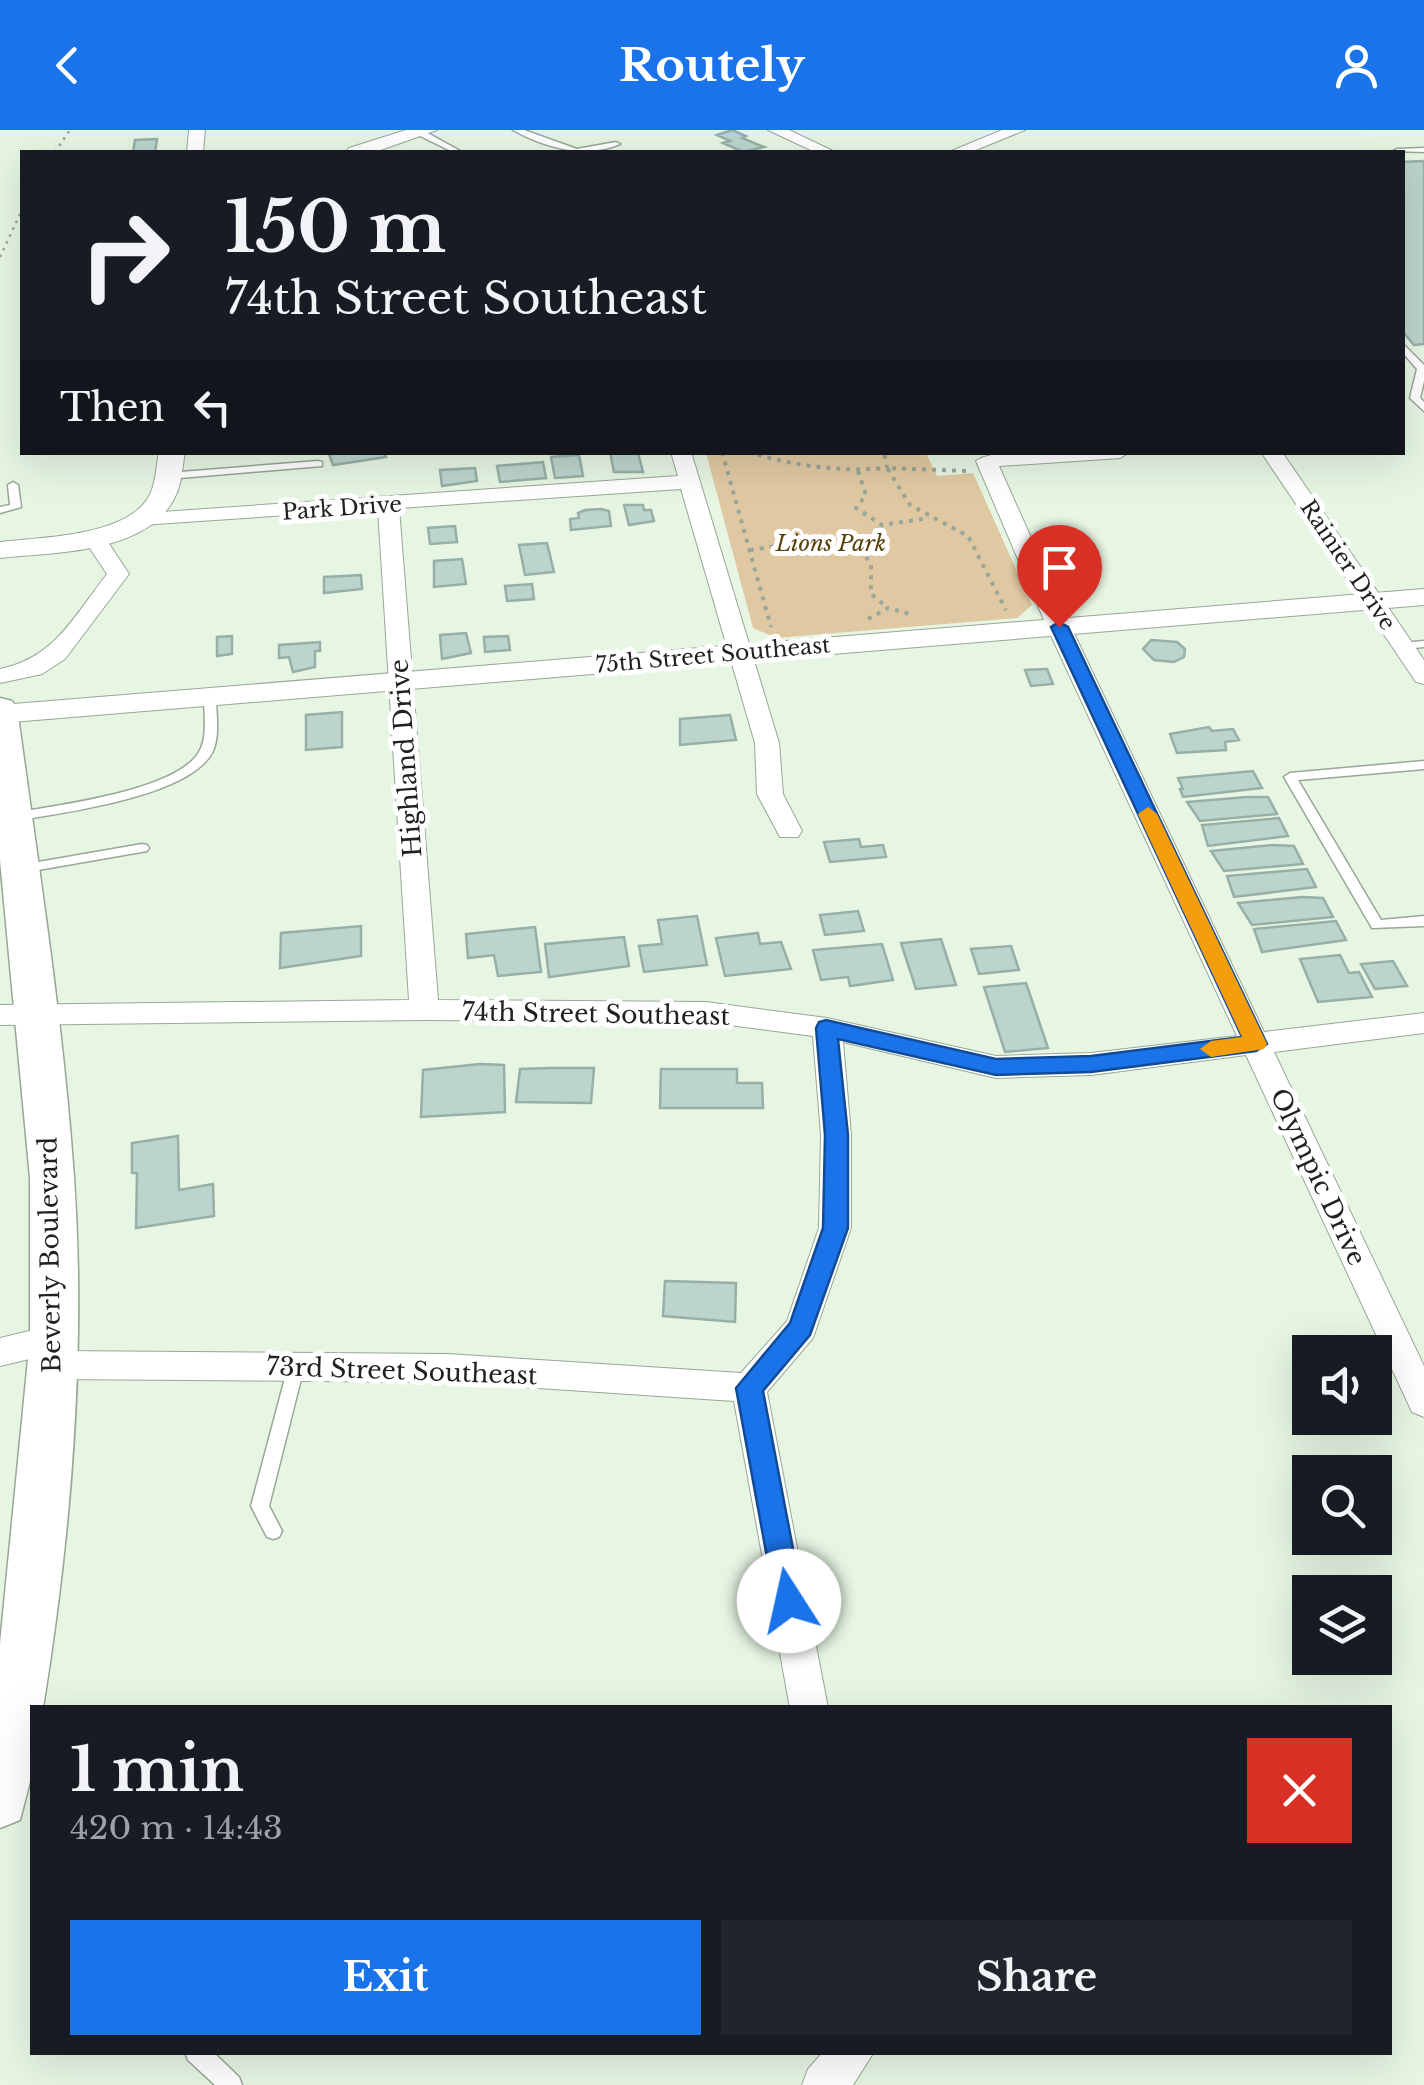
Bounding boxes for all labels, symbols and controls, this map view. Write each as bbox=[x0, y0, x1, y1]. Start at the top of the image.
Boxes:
text: Routely bbox=[619, 37, 805, 93]
icon: back bbox=[40, 38, 95, 93]
icon: person bbox=[1329, 38, 1384, 93]
text: 150 m bbox=[225, 184, 446, 271]
icon: right bbox=[60, 190, 190, 320]
text: 74th Street Southeast bbox=[225, 270, 707, 326]
icon: left bbox=[185, 380, 240, 435]
text: Then bbox=[60, 384, 165, 431]
street label: Park Drive bbox=[281, 490, 403, 526]
street label: Rainier Drive bbox=[1294, 495, 1402, 635]
pin bbox=[1017, 525, 1102, 628]
park label: Lions Park bbox=[775, 530, 886, 557]
icon: arrive bbox=[1032, 540, 1087, 595]
street label: 75th Street Southeast bbox=[595, 631, 832, 679]
street label: Highland Drive bbox=[384, 658, 428, 858]
street label: 74th Street Southeast bbox=[462, 996, 731, 1032]
street label: Olympic Drive bbox=[1263, 1084, 1373, 1270]
street label: Beverly Boulevard bbox=[32, 1136, 68, 1373]
map controls bbox=[1292, 1335, 1392, 1675]
button: sound bbox=[1292, 1335, 1392, 1435]
street label: 73rd Street Southeast bbox=[266, 1351, 538, 1391]
button: search bbox=[1292, 1455, 1392, 1555]
position arrow bbox=[737, 1549, 841, 1653]
button: layers bbox=[1292, 1575, 1392, 1675]
text: 1 min bbox=[70, 1733, 244, 1807]
button: close bbox=[1247, 1738, 1352, 1843]
text: 420 m · 14:43 bbox=[70, 1808, 283, 1848]
button: Exit bbox=[70, 1920, 701, 2035]
button: Share bbox=[721, 1920, 1352, 2035]

